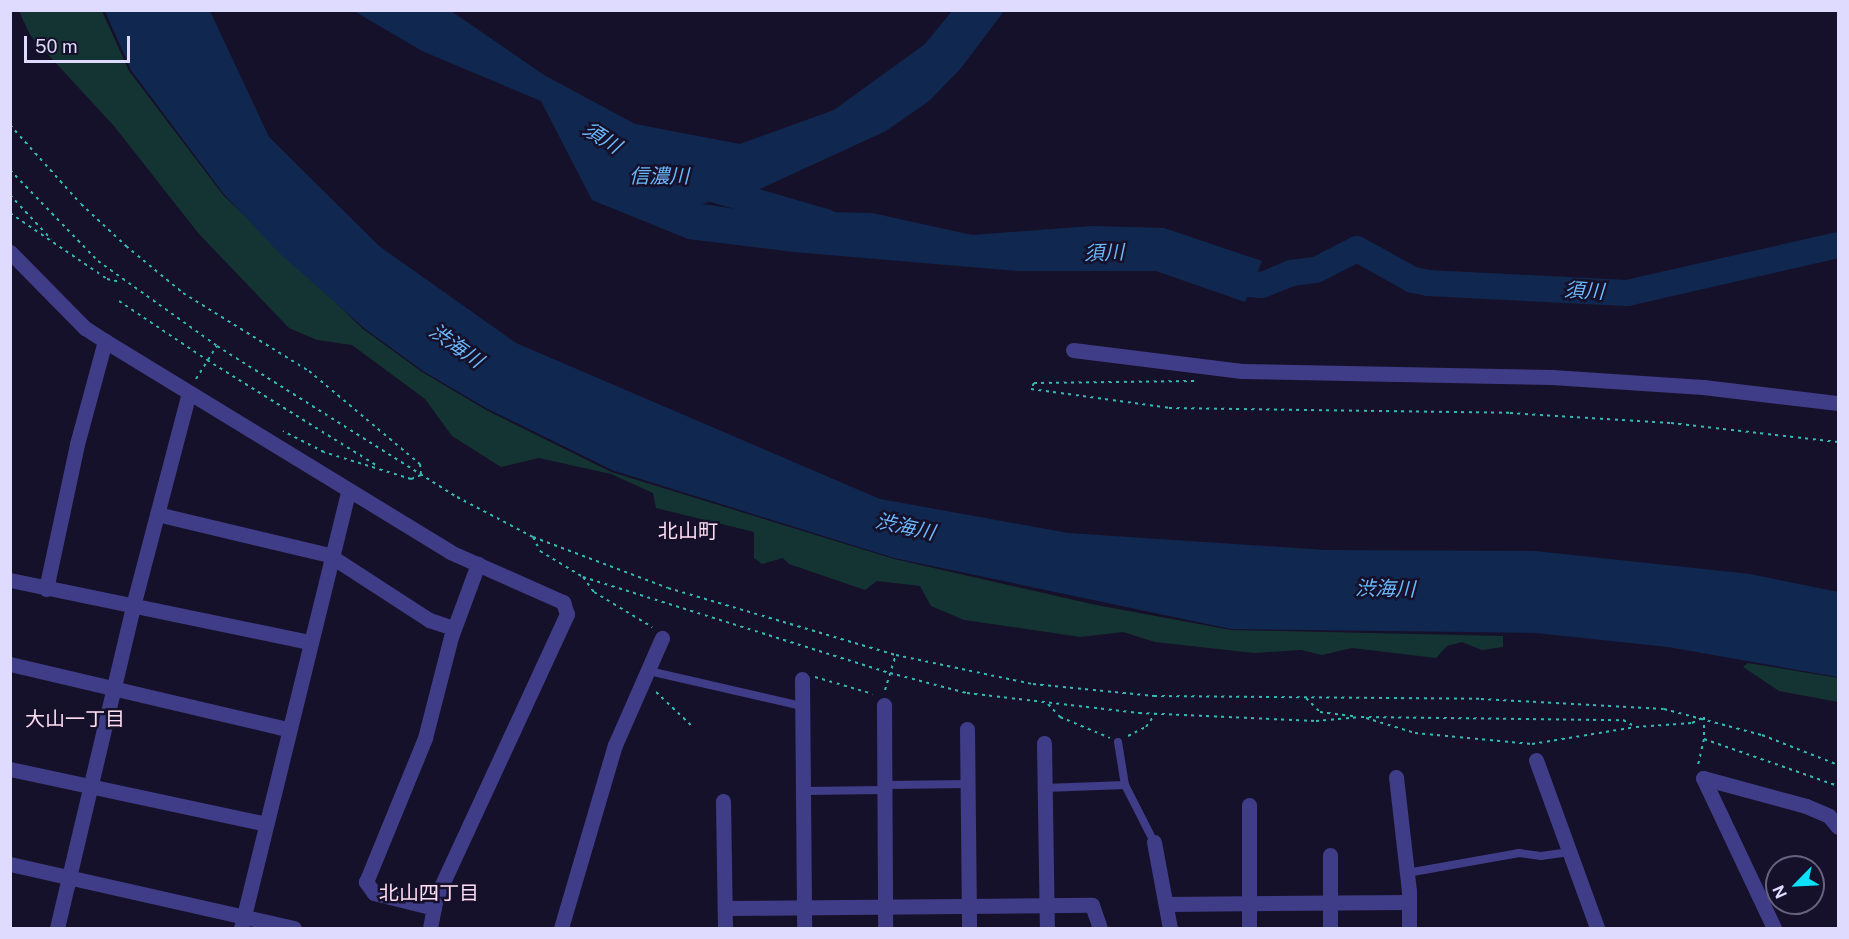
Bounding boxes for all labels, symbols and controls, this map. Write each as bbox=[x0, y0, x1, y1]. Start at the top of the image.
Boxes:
scale bar bbox=[27, 24, 134, 62]
text: 50 m bbox=[35, 36, 78, 57]
water label: 須川 bbox=[579, 117, 625, 159]
water label: 信濃川 bbox=[629, 164, 689, 188]
water label: 須川 bbox=[1084, 240, 1124, 266]
water label: 須川 bbox=[1563, 278, 1605, 304]
water label: 渋海川 bbox=[425, 319, 487, 373]
water label: 渋海川 bbox=[873, 509, 937, 545]
district label: 北山町 bbox=[658, 519, 718, 543]
water label: 渋海川 bbox=[1355, 576, 1415, 602]
district label: 大山一丁目 bbox=[25, 707, 125, 731]
north arrow bbox=[1765, 855, 1825, 915]
district label: 北山四丁目 bbox=[379, 881, 479, 905]
text: N bbox=[1769, 882, 1791, 901]

